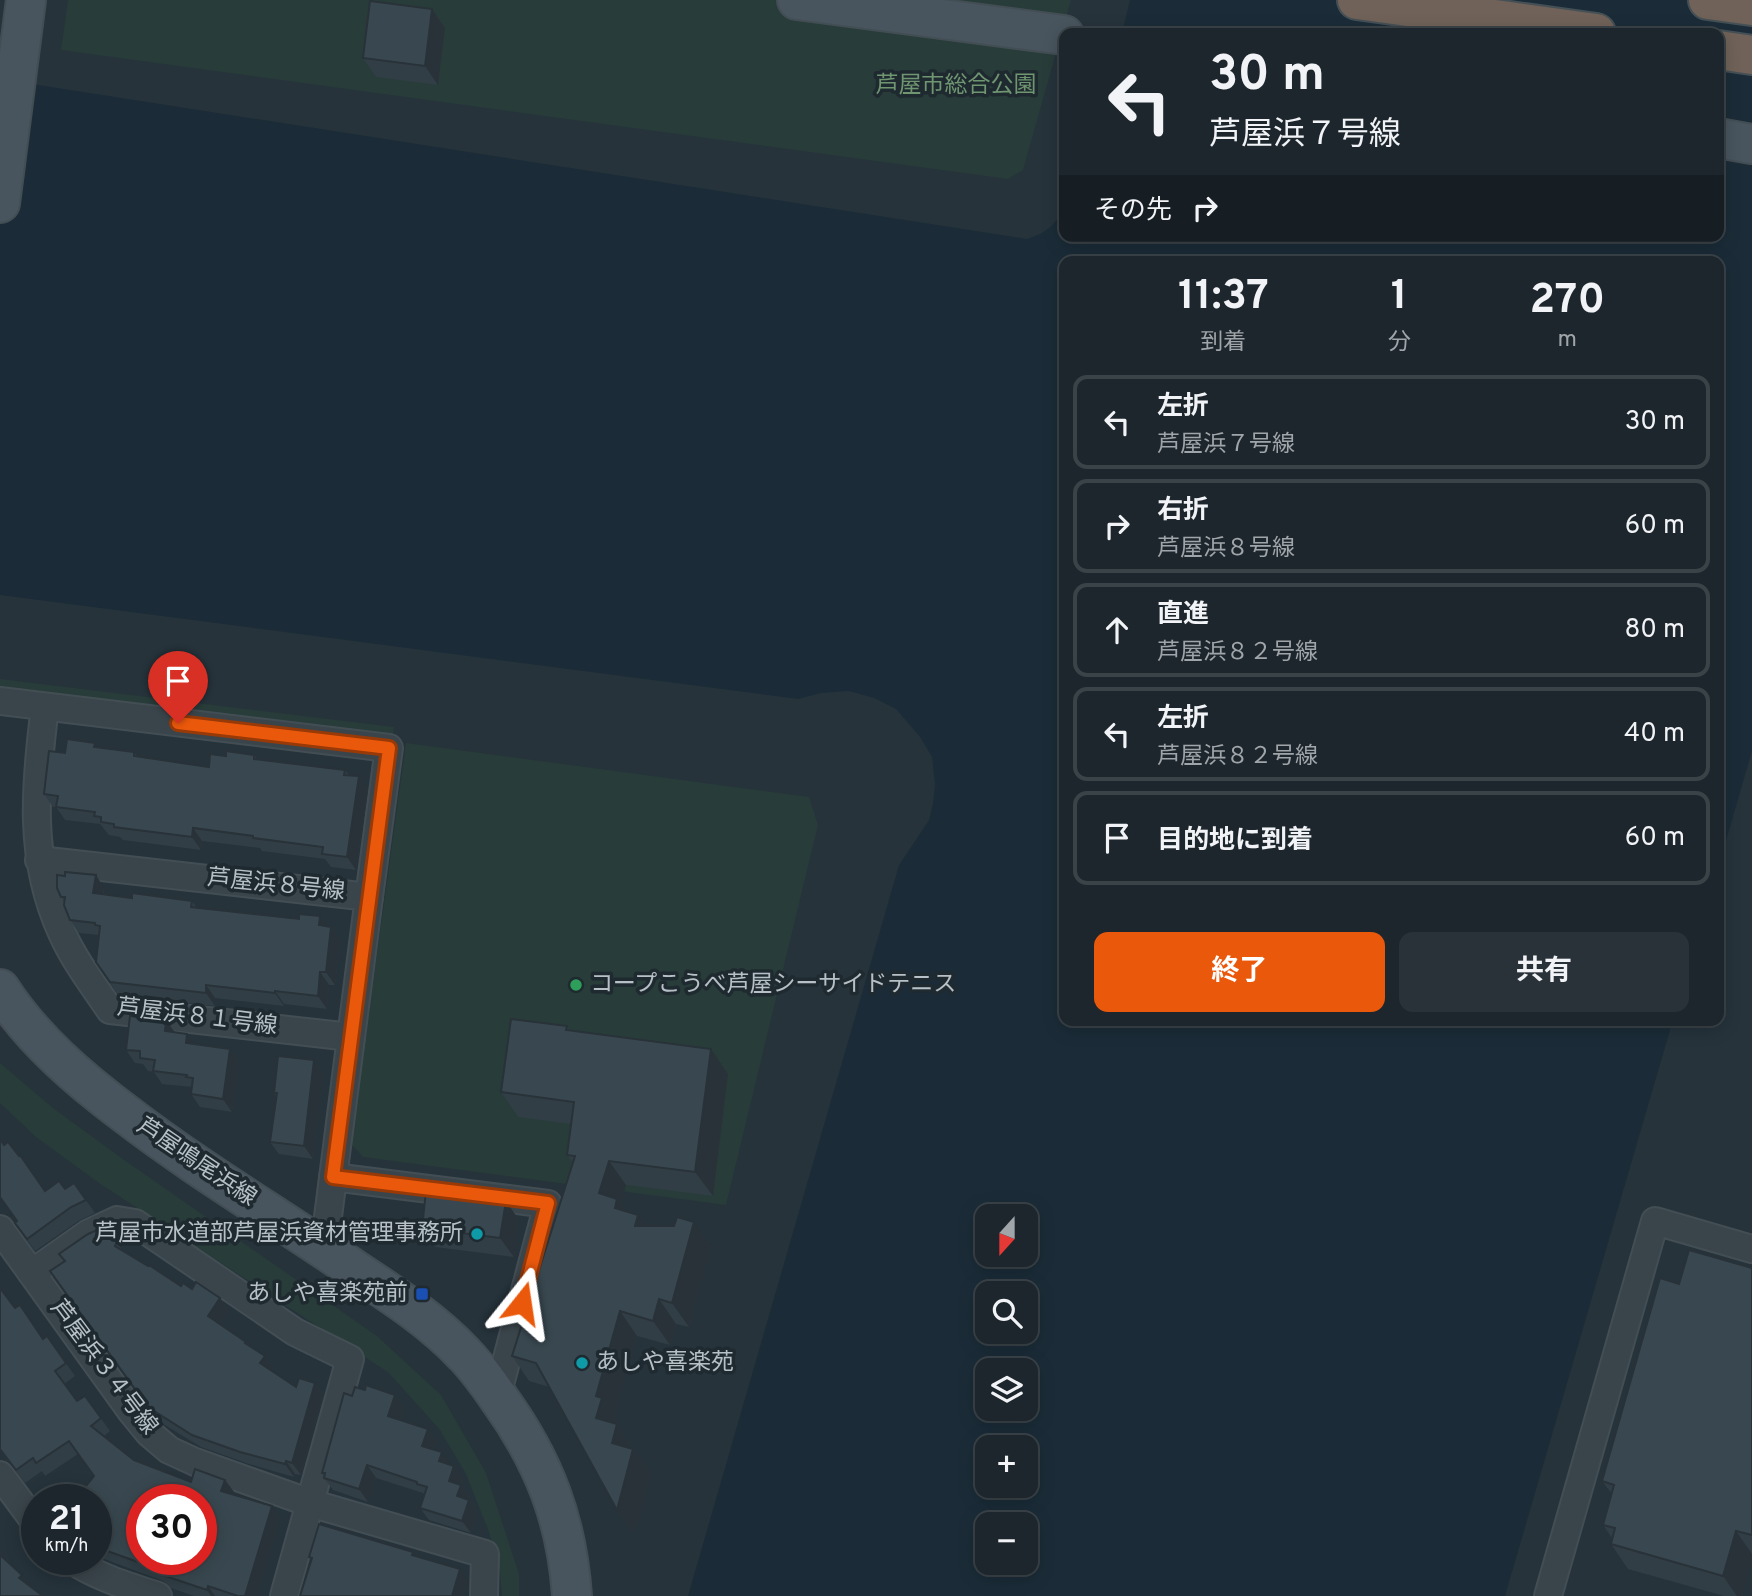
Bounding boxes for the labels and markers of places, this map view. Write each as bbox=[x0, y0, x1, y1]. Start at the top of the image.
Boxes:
pin bbox=[148, 651, 208, 723]
place label: コープこうべ芦屋シーサイドテニス bbox=[590, 971, 956, 1000]
marker: コープこうべ芦屋シーサイドテニス bbox=[568, 977, 584, 993]
place label: 芦屋市水道部芦屋浜資材管理事務所 bbox=[95, 1220, 463, 1249]
marker: 芦屋市水道部芦屋浜資材管理事務所 bbox=[469, 1226, 485, 1242]
place label: あしや喜楽苑前 bbox=[247, 1280, 408, 1309]
marker: あしや喜楽苑前 bbox=[414, 1286, 430, 1302]
place label: あしや喜楽苑 bbox=[596, 1349, 734, 1378]
marker: あしや喜楽苑 bbox=[574, 1355, 590, 1371]

